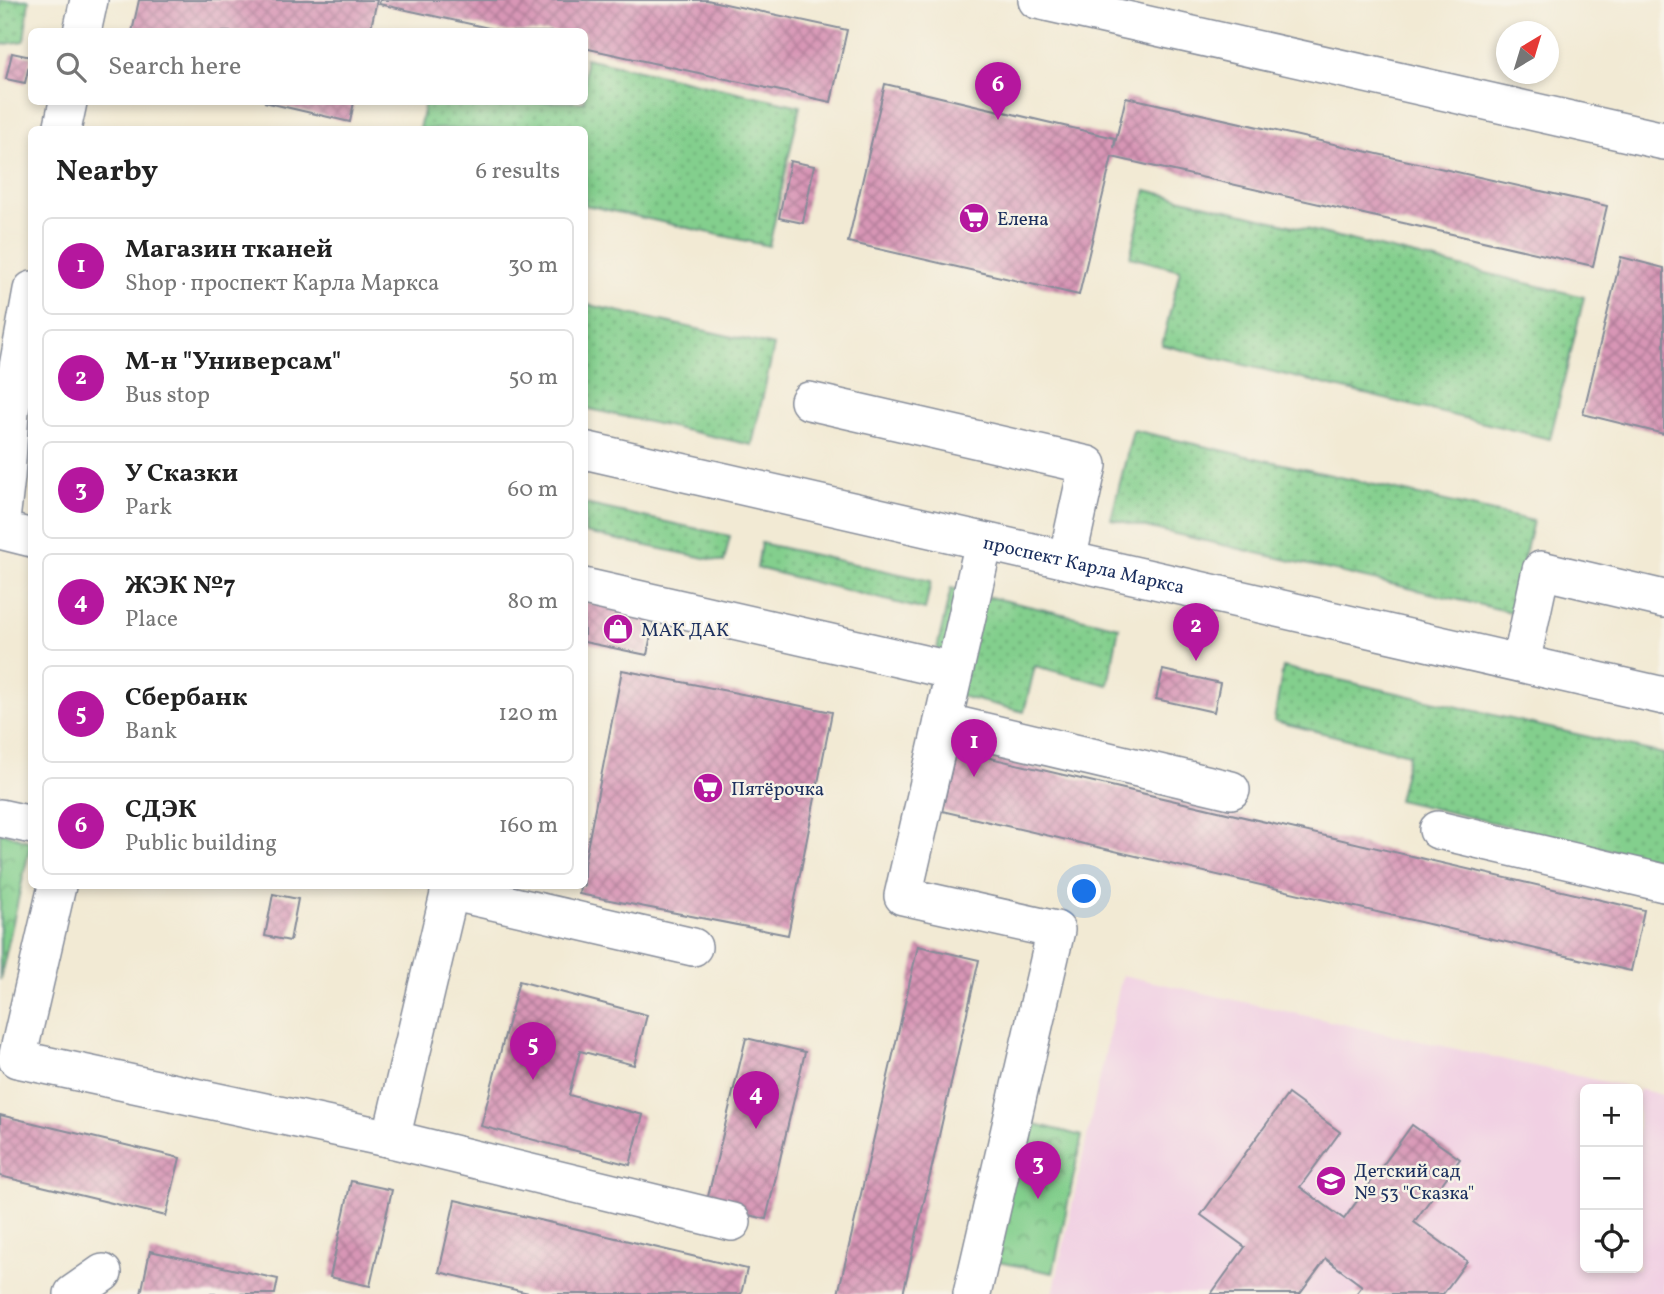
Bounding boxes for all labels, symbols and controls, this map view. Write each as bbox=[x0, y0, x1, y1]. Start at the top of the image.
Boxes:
north arrow bbox=[1496, 21, 1559, 84]
search box bbox=[28, 28, 588, 105]
icon: search bbox=[52, 48, 90, 86]
text: Search here bbox=[108, 49, 241, 85]
pin: 6 bbox=[975, 62, 1021, 120]
text: Nearby bbox=[56, 151, 158, 193]
text: 6 results bbox=[476, 156, 560, 188]
supermarket icon: Елена bbox=[957, 201, 991, 235]
place label: Елена bbox=[997, 207, 1049, 233]
text: Магазин тканей bbox=[125, 232, 333, 268]
text: 1 bbox=[76, 250, 86, 282]
text: 30 m bbox=[508, 250, 558, 282]
text: Shop · проспект Карла Маркса bbox=[125, 268, 439, 300]
text: М-н "Универсам" bbox=[125, 344, 341, 380]
text: 2 bbox=[75, 362, 87, 394]
text: 50 m bbox=[509, 362, 558, 394]
text: Bus stop bbox=[125, 380, 210, 412]
text: У Сказки bbox=[125, 456, 238, 492]
text: 3 bbox=[75, 474, 87, 506]
text: 60 m bbox=[508, 474, 558, 506]
text: Park bbox=[125, 492, 172, 524]
street label: проспект Карла Маркса bbox=[981, 530, 1187, 601]
text: ЖЭК №7 bbox=[125, 568, 236, 604]
text: 4 bbox=[74, 586, 88, 618]
text: 80 m bbox=[508, 586, 558, 618]
pin: 2 bbox=[1173, 603, 1219, 661]
text: Place bbox=[125, 604, 178, 636]
shop icon: МАК ДАК bbox=[601, 612, 635, 646]
place label: МАК ДАК bbox=[641, 618, 729, 644]
text: Сбербанк bbox=[125, 680, 248, 716]
text: 5 bbox=[75, 698, 87, 730]
text: 120 m bbox=[498, 698, 558, 730]
text: Bank bbox=[125, 716, 177, 748]
pin: 1 bbox=[951, 719, 997, 777]
supermarket icon: Пятёрочка bbox=[691, 771, 725, 805]
place label: Пятёрочка bbox=[731, 777, 824, 803]
text: СДЭК bbox=[125, 792, 197, 828]
text: 6 bbox=[75, 810, 87, 842]
text: 160 m bbox=[499, 810, 558, 842]
text: Public building bbox=[125, 828, 277, 860]
your location bbox=[1067, 874, 1101, 908]
pin: 5 bbox=[510, 1022, 556, 1080]
pin: 4 bbox=[733, 1071, 779, 1129]
map controls bbox=[1580, 1084, 1643, 1273]
button: + bbox=[1580, 1084, 1643, 1147]
pin: 3 bbox=[1015, 1141, 1061, 1199]
button: − bbox=[1580, 1147, 1643, 1210]
place label: Детский сад № 53 "Сказка" bbox=[1354, 1159, 1474, 1207]
school or university icon: Детский сад № 53 "Сказка" bbox=[1314, 1164, 1348, 1198]
button: locate bbox=[1580, 1210, 1643, 1273]

